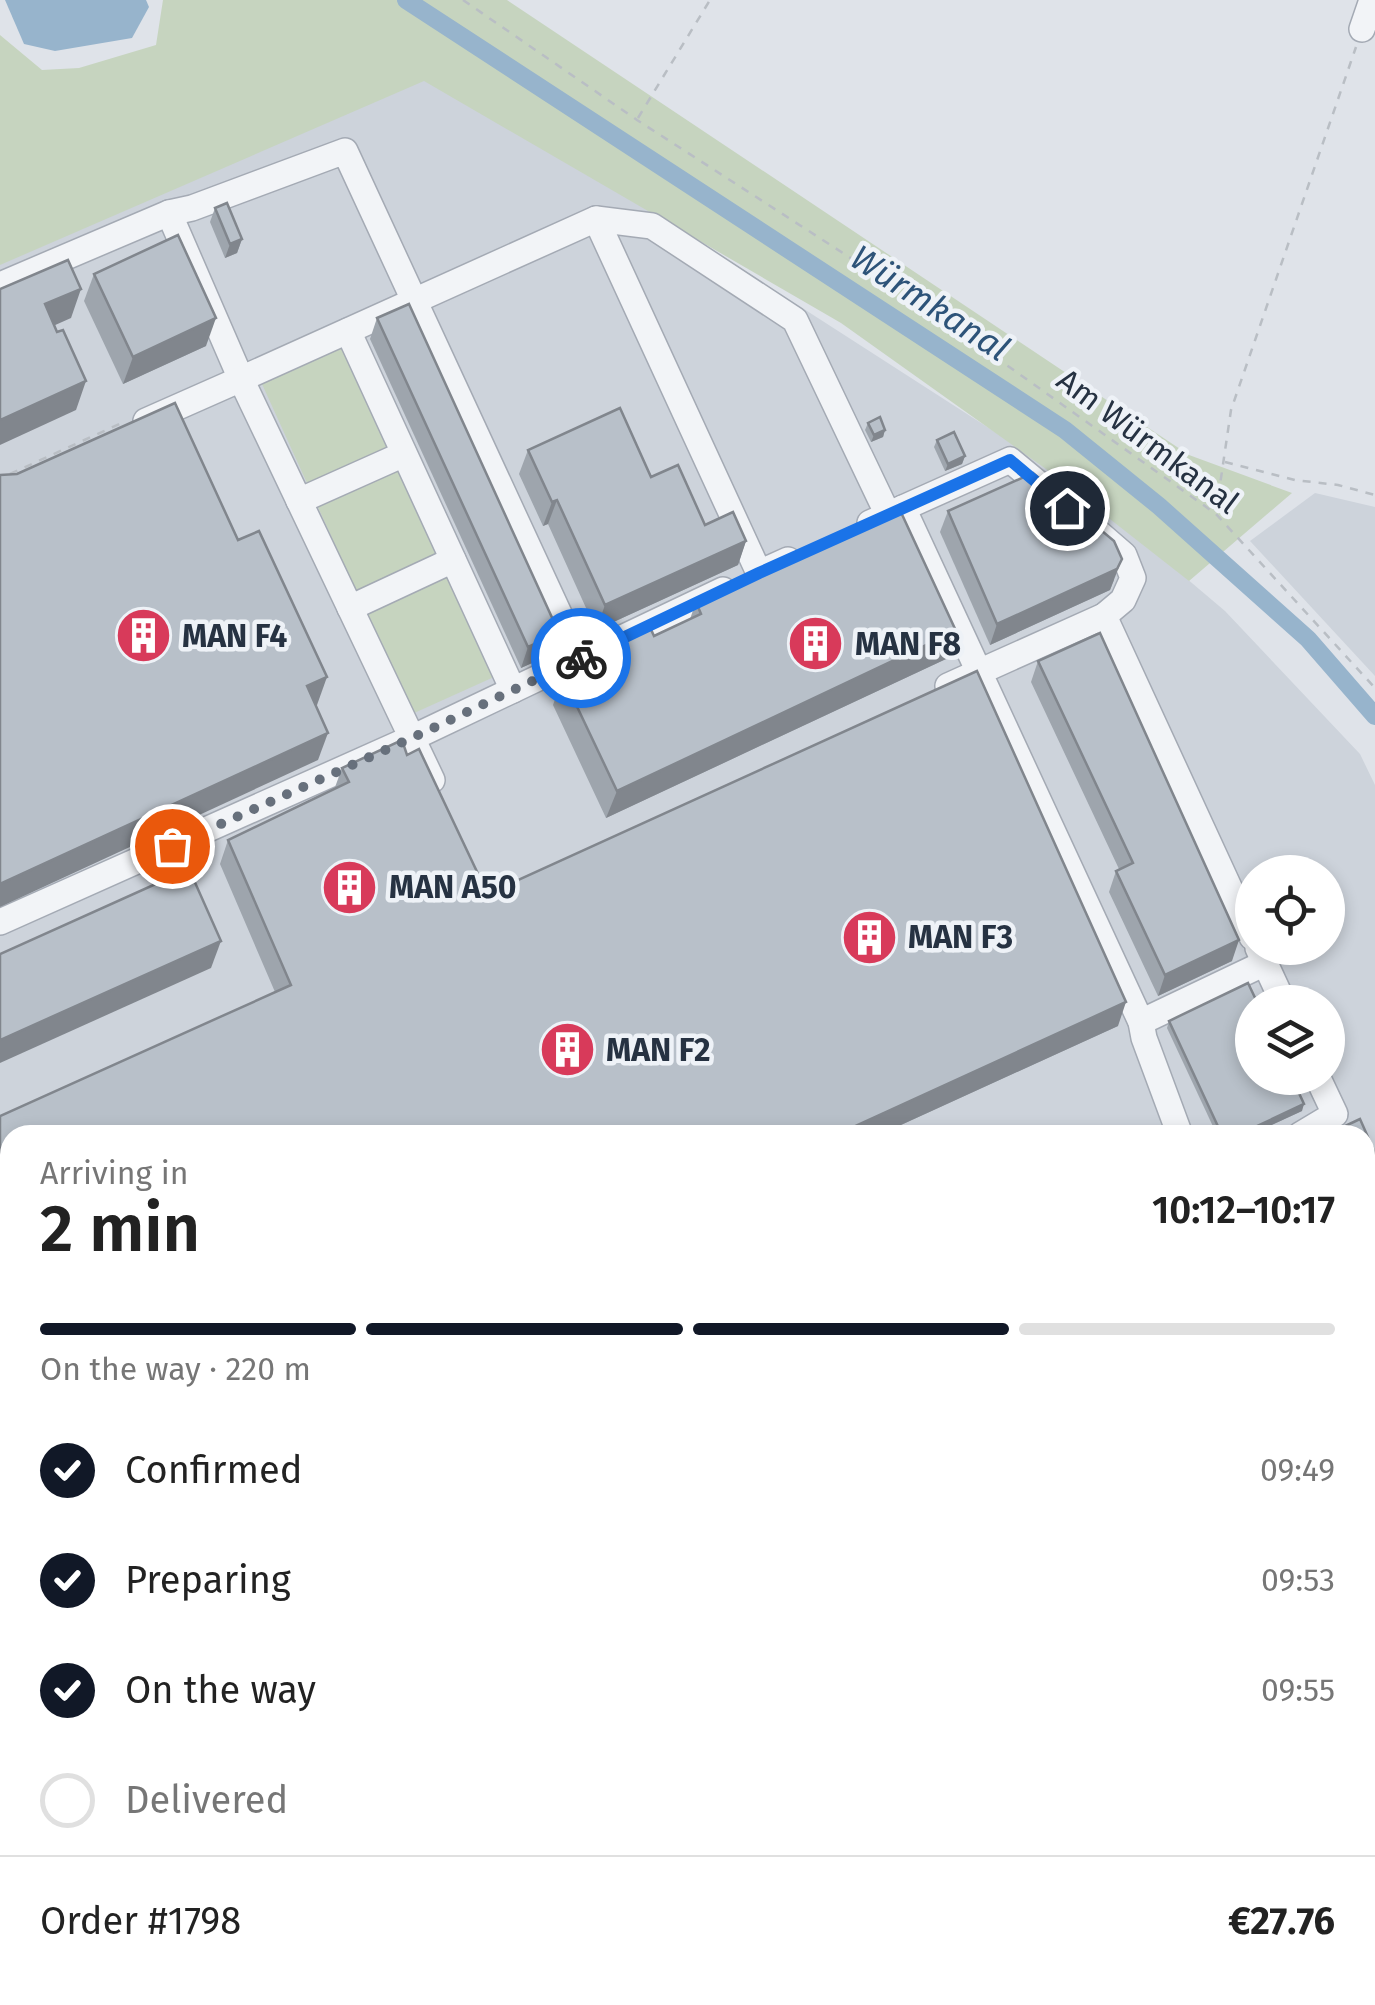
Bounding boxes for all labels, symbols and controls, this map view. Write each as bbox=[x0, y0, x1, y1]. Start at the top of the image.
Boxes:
water label: Würmkanal bbox=[843, 236, 1017, 370]
street label: Am Würmkanal bbox=[1050, 360, 1246, 522]
pin bbox=[1025, 466, 1110, 551]
icon: home bbox=[1040, 481, 1095, 536]
building icon: MAN F4 bbox=[113, 606, 173, 666]
courier bbox=[531, 608, 631, 708]
building icon: MAN F8 bbox=[786, 614, 846, 674]
place label: MAN F4 bbox=[182, 617, 287, 655]
place label: MAN F8 bbox=[855, 625, 961, 663]
icon: bike bbox=[554, 631, 609, 686]
pin bbox=[130, 804, 215, 889]
icon: bag bbox=[145, 819, 200, 874]
map controls bbox=[1235, 855, 1345, 1095]
button: locate bbox=[1235, 855, 1345, 965]
building icon: MAN A50 bbox=[320, 857, 380, 917]
place label: MAN A50 bbox=[389, 868, 517, 906]
building icon: MAN F3 bbox=[839, 907, 899, 967]
place label: MAN F3 bbox=[908, 918, 1013, 956]
button: layers bbox=[1235, 985, 1345, 1095]
building icon: MAN F2 bbox=[537, 1020, 597, 1080]
place label: MAN F2 bbox=[606, 1031, 711, 1069]
text: Arriving in bbox=[40, 1154, 188, 1192]
text: 10:12–10:17 bbox=[1152, 1187, 1335, 1233]
text: 2 min bbox=[40, 1190, 200, 1268]
text: On the way · 220 m bbox=[40, 1350, 311, 1388]
icon: check bbox=[40, 1443, 95, 1498]
text: Confirmed bbox=[125, 1447, 303, 1493]
text: 09:49 bbox=[1260, 1451, 1335, 1489]
icon: check bbox=[40, 1553, 95, 1608]
text: Preparing bbox=[125, 1557, 291, 1603]
text: 09:53 bbox=[1261, 1561, 1335, 1599]
icon: check bbox=[40, 1663, 95, 1718]
text: On the way bbox=[125, 1667, 316, 1713]
text: 09:55 bbox=[1261, 1671, 1335, 1709]
text: Delivered bbox=[125, 1777, 288, 1823]
text: Order #1798 bbox=[40, 1898, 241, 1944]
text: €27.76 bbox=[1228, 1898, 1335, 1944]

